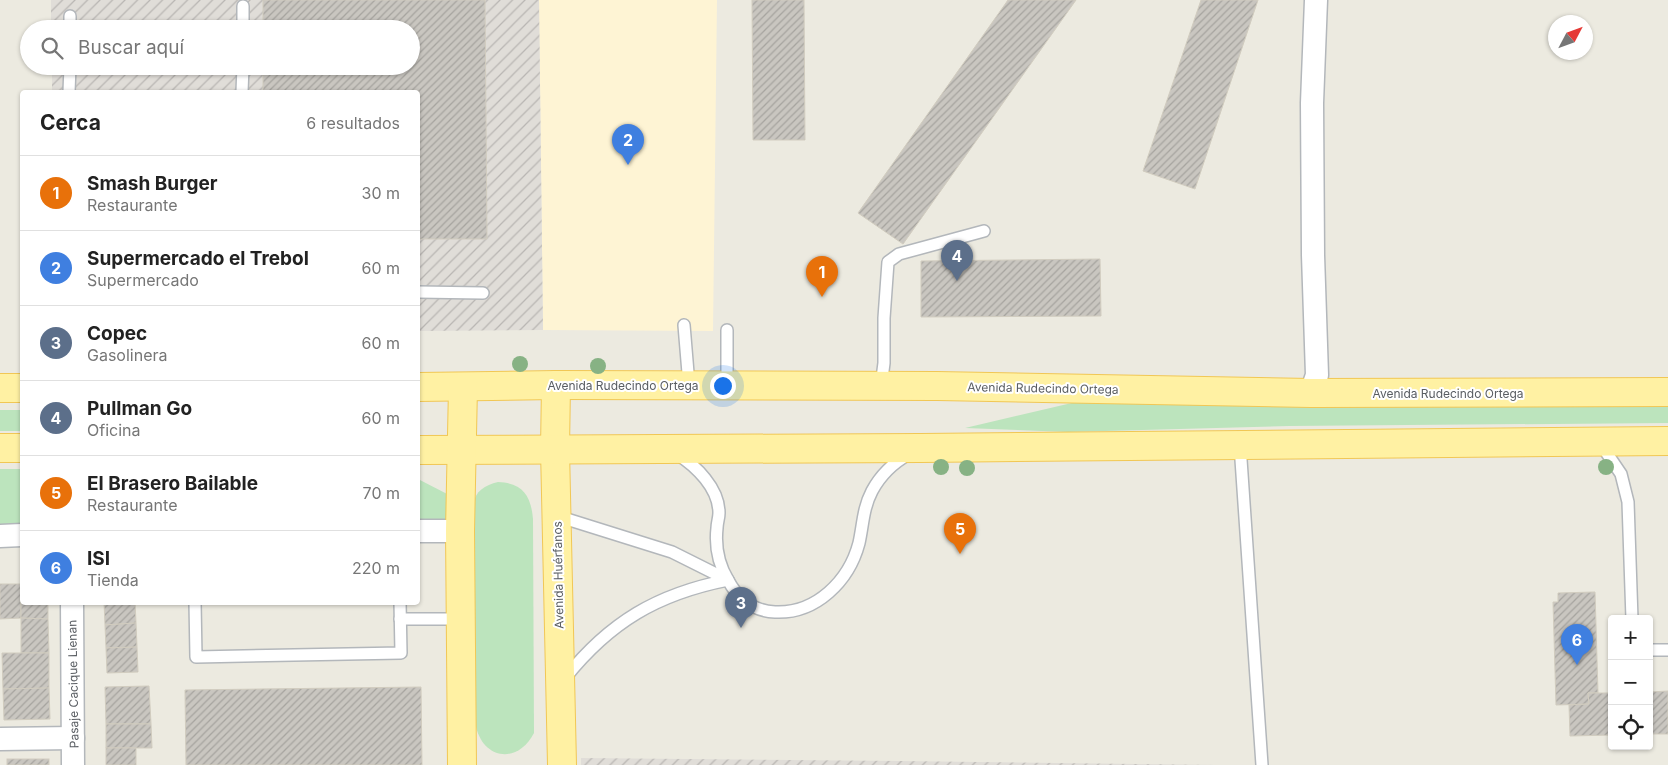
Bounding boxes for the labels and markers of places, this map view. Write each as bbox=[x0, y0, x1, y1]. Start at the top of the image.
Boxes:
pin: 2 bbox=[612, 124, 644, 165]
pin: 4 bbox=[941, 240, 973, 281]
pin: 1 bbox=[806, 256, 838, 297]
pin: 5 bbox=[944, 513, 976, 554]
pin: 3 bbox=[725, 587, 757, 628]
pin: 6 bbox=[1561, 624, 1593, 665]

